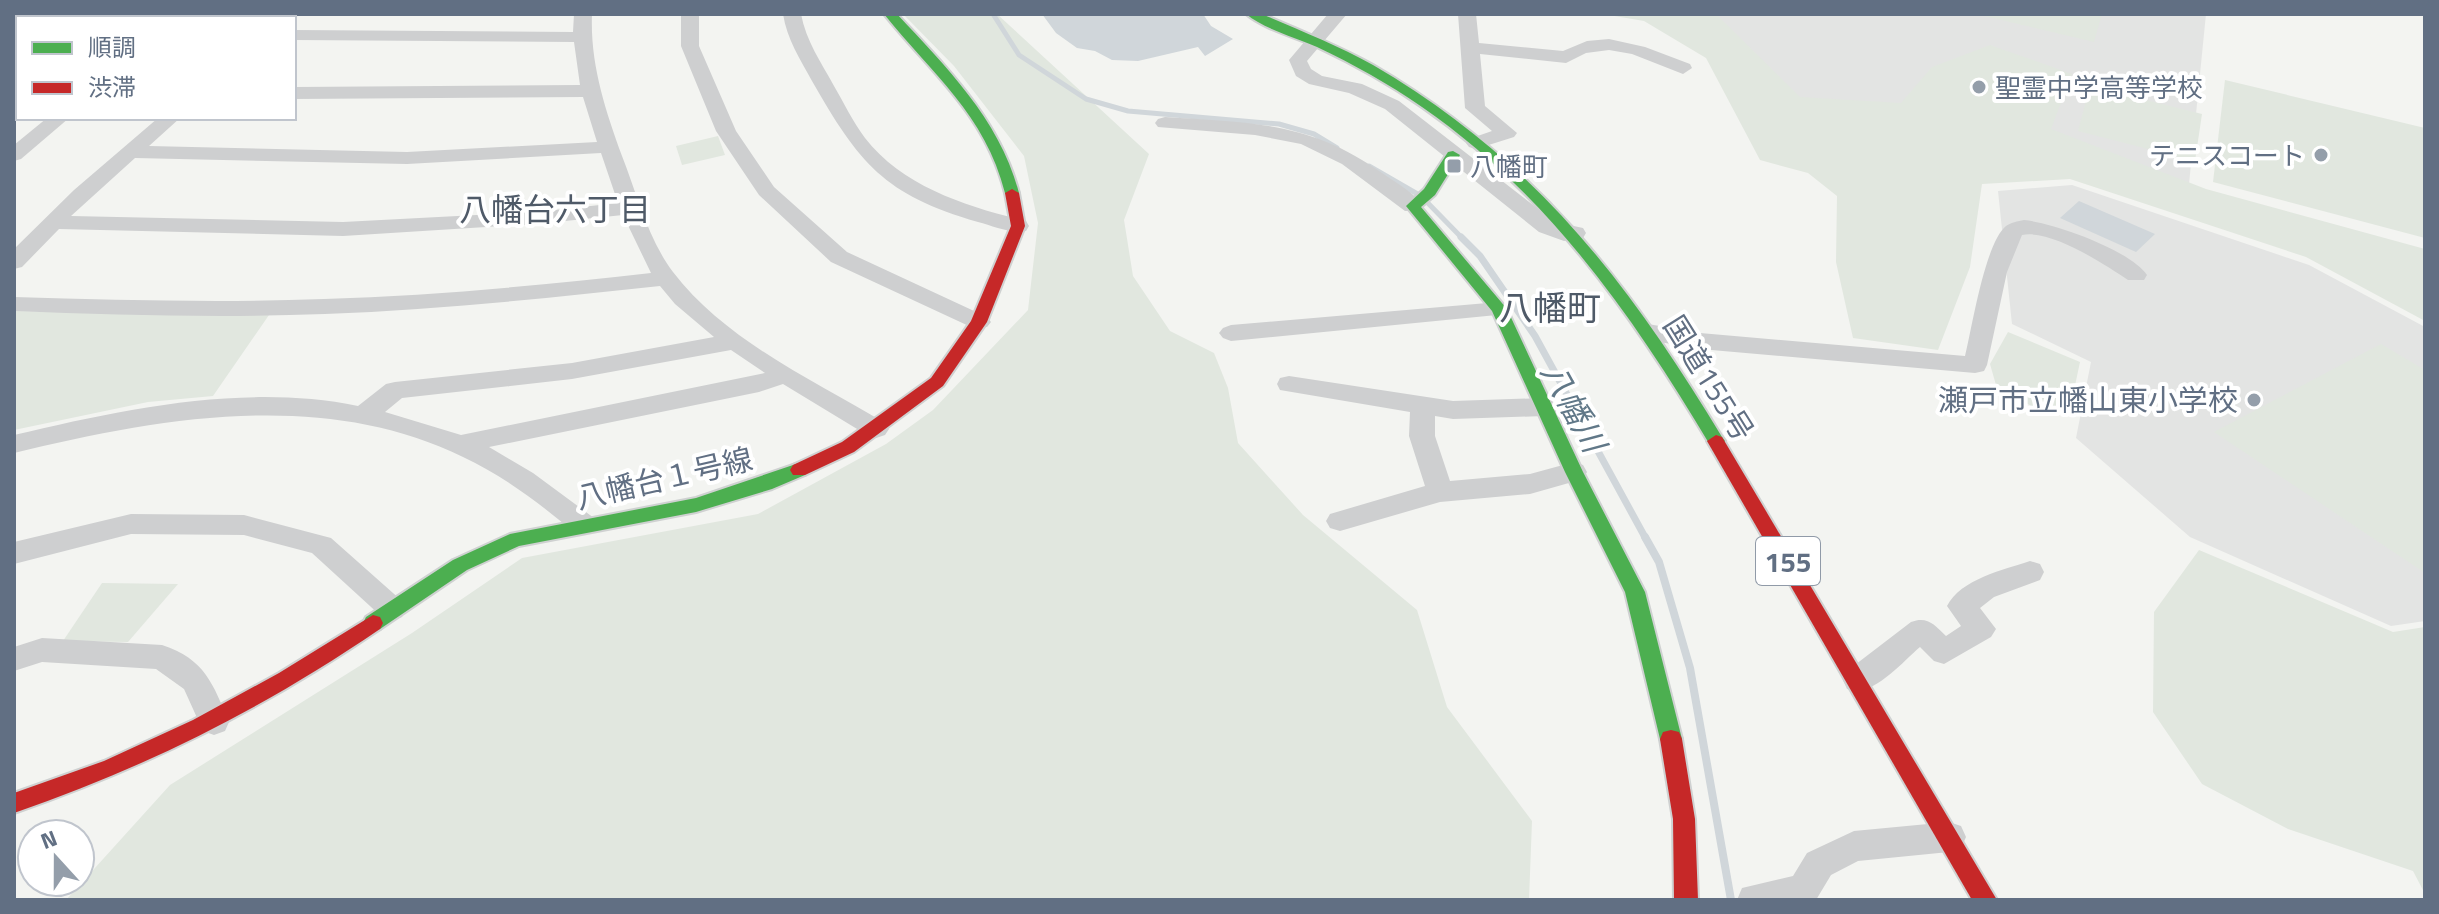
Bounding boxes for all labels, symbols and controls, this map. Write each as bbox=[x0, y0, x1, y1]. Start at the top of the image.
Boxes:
legend bbox=[16, 16, 296, 120]
text: 順調 bbox=[88, 29, 136, 65]
place label: 聖霊中学高等学校 bbox=[1995, 68, 2203, 107]
text: 渋滞 bbox=[88, 69, 136, 105]
marker: 聖霊中学高等学校 bbox=[1970, 78, 1988, 96]
place label: テニスコート bbox=[2149, 136, 2305, 175]
marker: テニスコート bbox=[2312, 146, 2330, 164]
place label: 八幡町 bbox=[1470, 147, 1548, 186]
marker: 八幡町 bbox=[1445, 157, 1463, 175]
district label: 八幡台六丁目 bbox=[459, 185, 651, 233]
district label: 八幡町 bbox=[1499, 281, 1601, 333]
street label: 国道155号 bbox=[1652, 306, 1766, 450]
water label: 八幡川 bbox=[1530, 353, 1620, 463]
place label: 瀬戸市立幡山東小学校 bbox=[1938, 377, 2238, 423]
marker: 瀬戸市立幡山東小学校 bbox=[2245, 391, 2263, 409]
street label: 八幡台１号線 bbox=[571, 435, 757, 521]
road number: 155 bbox=[1756, 537, 1820, 585]
north arrow bbox=[16, 818, 96, 898]
text: N bbox=[36, 821, 62, 858]

